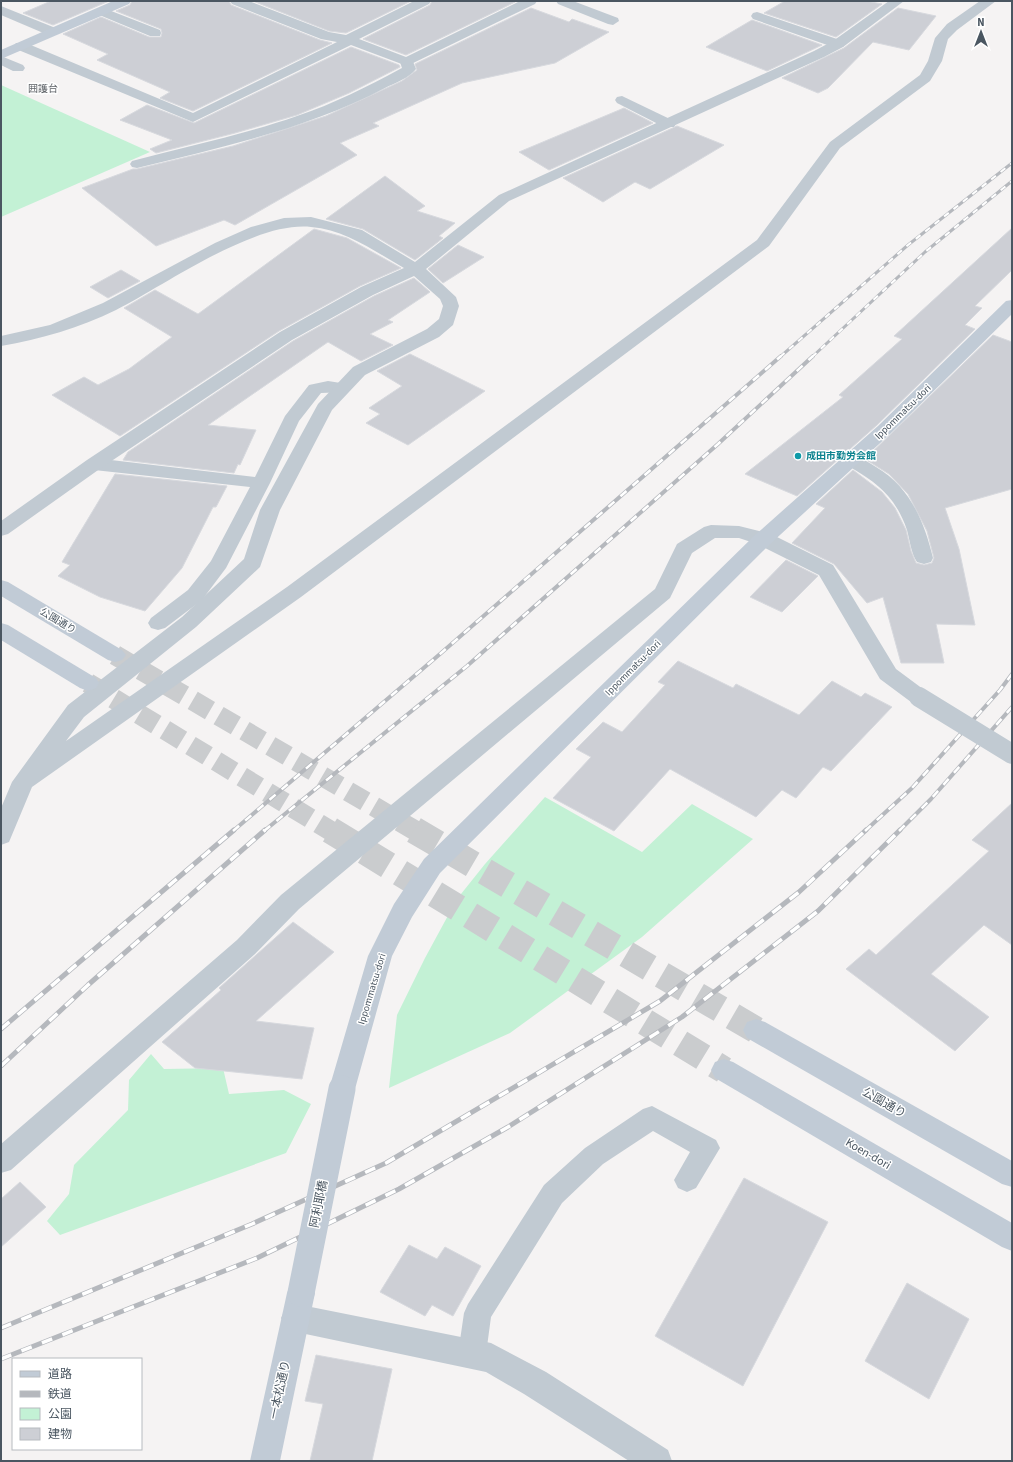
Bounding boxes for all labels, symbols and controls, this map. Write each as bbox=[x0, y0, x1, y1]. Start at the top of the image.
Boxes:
north arrow bbox=[961, 12, 1001, 52]
text: N bbox=[977, 15, 985, 30]
district label: 囲護台 bbox=[28, 82, 58, 96]
street label: Ippommatsu-dori bbox=[872, 381, 934, 443]
place label: 成田市勤労会館 bbox=[806, 449, 876, 463]
marker: 成田市勤労会館 bbox=[793, 451, 803, 461]
street label: 公園通り bbox=[37, 605, 79, 637]
street label: Ippommatsu-dori bbox=[602, 637, 664, 699]
street label: Ippommatsu-dori bbox=[355, 952, 389, 1026]
street label: 公園通り bbox=[859, 1084, 909, 1122]
street label: Koen-dori bbox=[842, 1134, 894, 1174]
street label: 阿利耶橋 bbox=[306, 1179, 332, 1229]
legend bbox=[12, 1358, 142, 1450]
street label: 一本松通り bbox=[265, 1359, 295, 1421]
text: 道路 bbox=[48, 1366, 72, 1383]
text: 鉄道 bbox=[48, 1386, 72, 1403]
text: 公園 bbox=[48, 1406, 72, 1423]
text: 建物 bbox=[48, 1426, 72, 1443]

